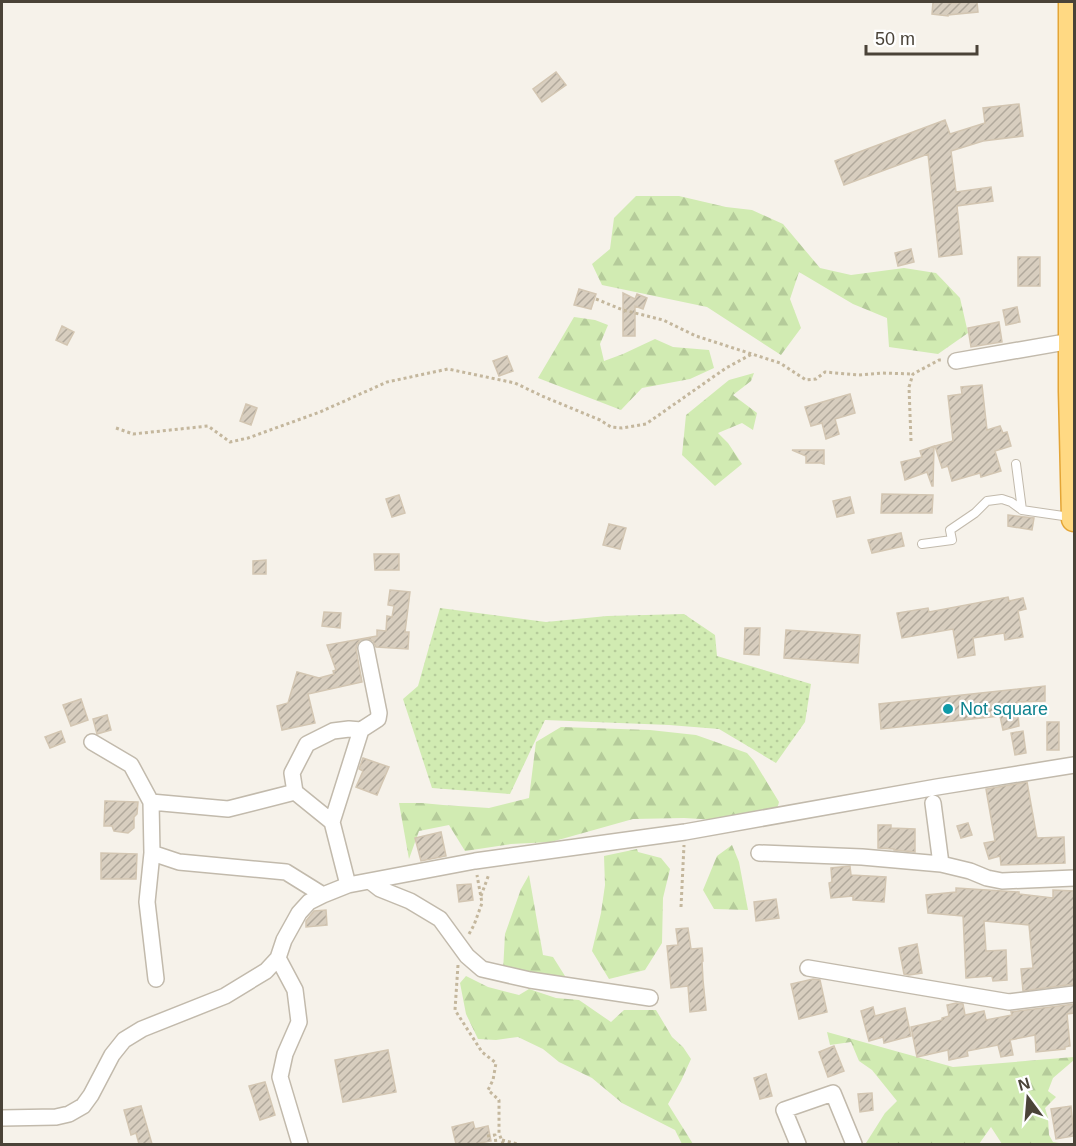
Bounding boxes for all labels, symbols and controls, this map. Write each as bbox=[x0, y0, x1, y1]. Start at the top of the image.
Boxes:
scale bar bbox=[866, 18, 977, 56]
text: 50 m bbox=[875, 29, 915, 49]
place label: Not square bbox=[960, 699, 1048, 719]
marker: Not square bbox=[941, 702, 955, 716]
north arrow bbox=[998, 1068, 1058, 1128]
text: N bbox=[1016, 1074, 1032, 1094]

